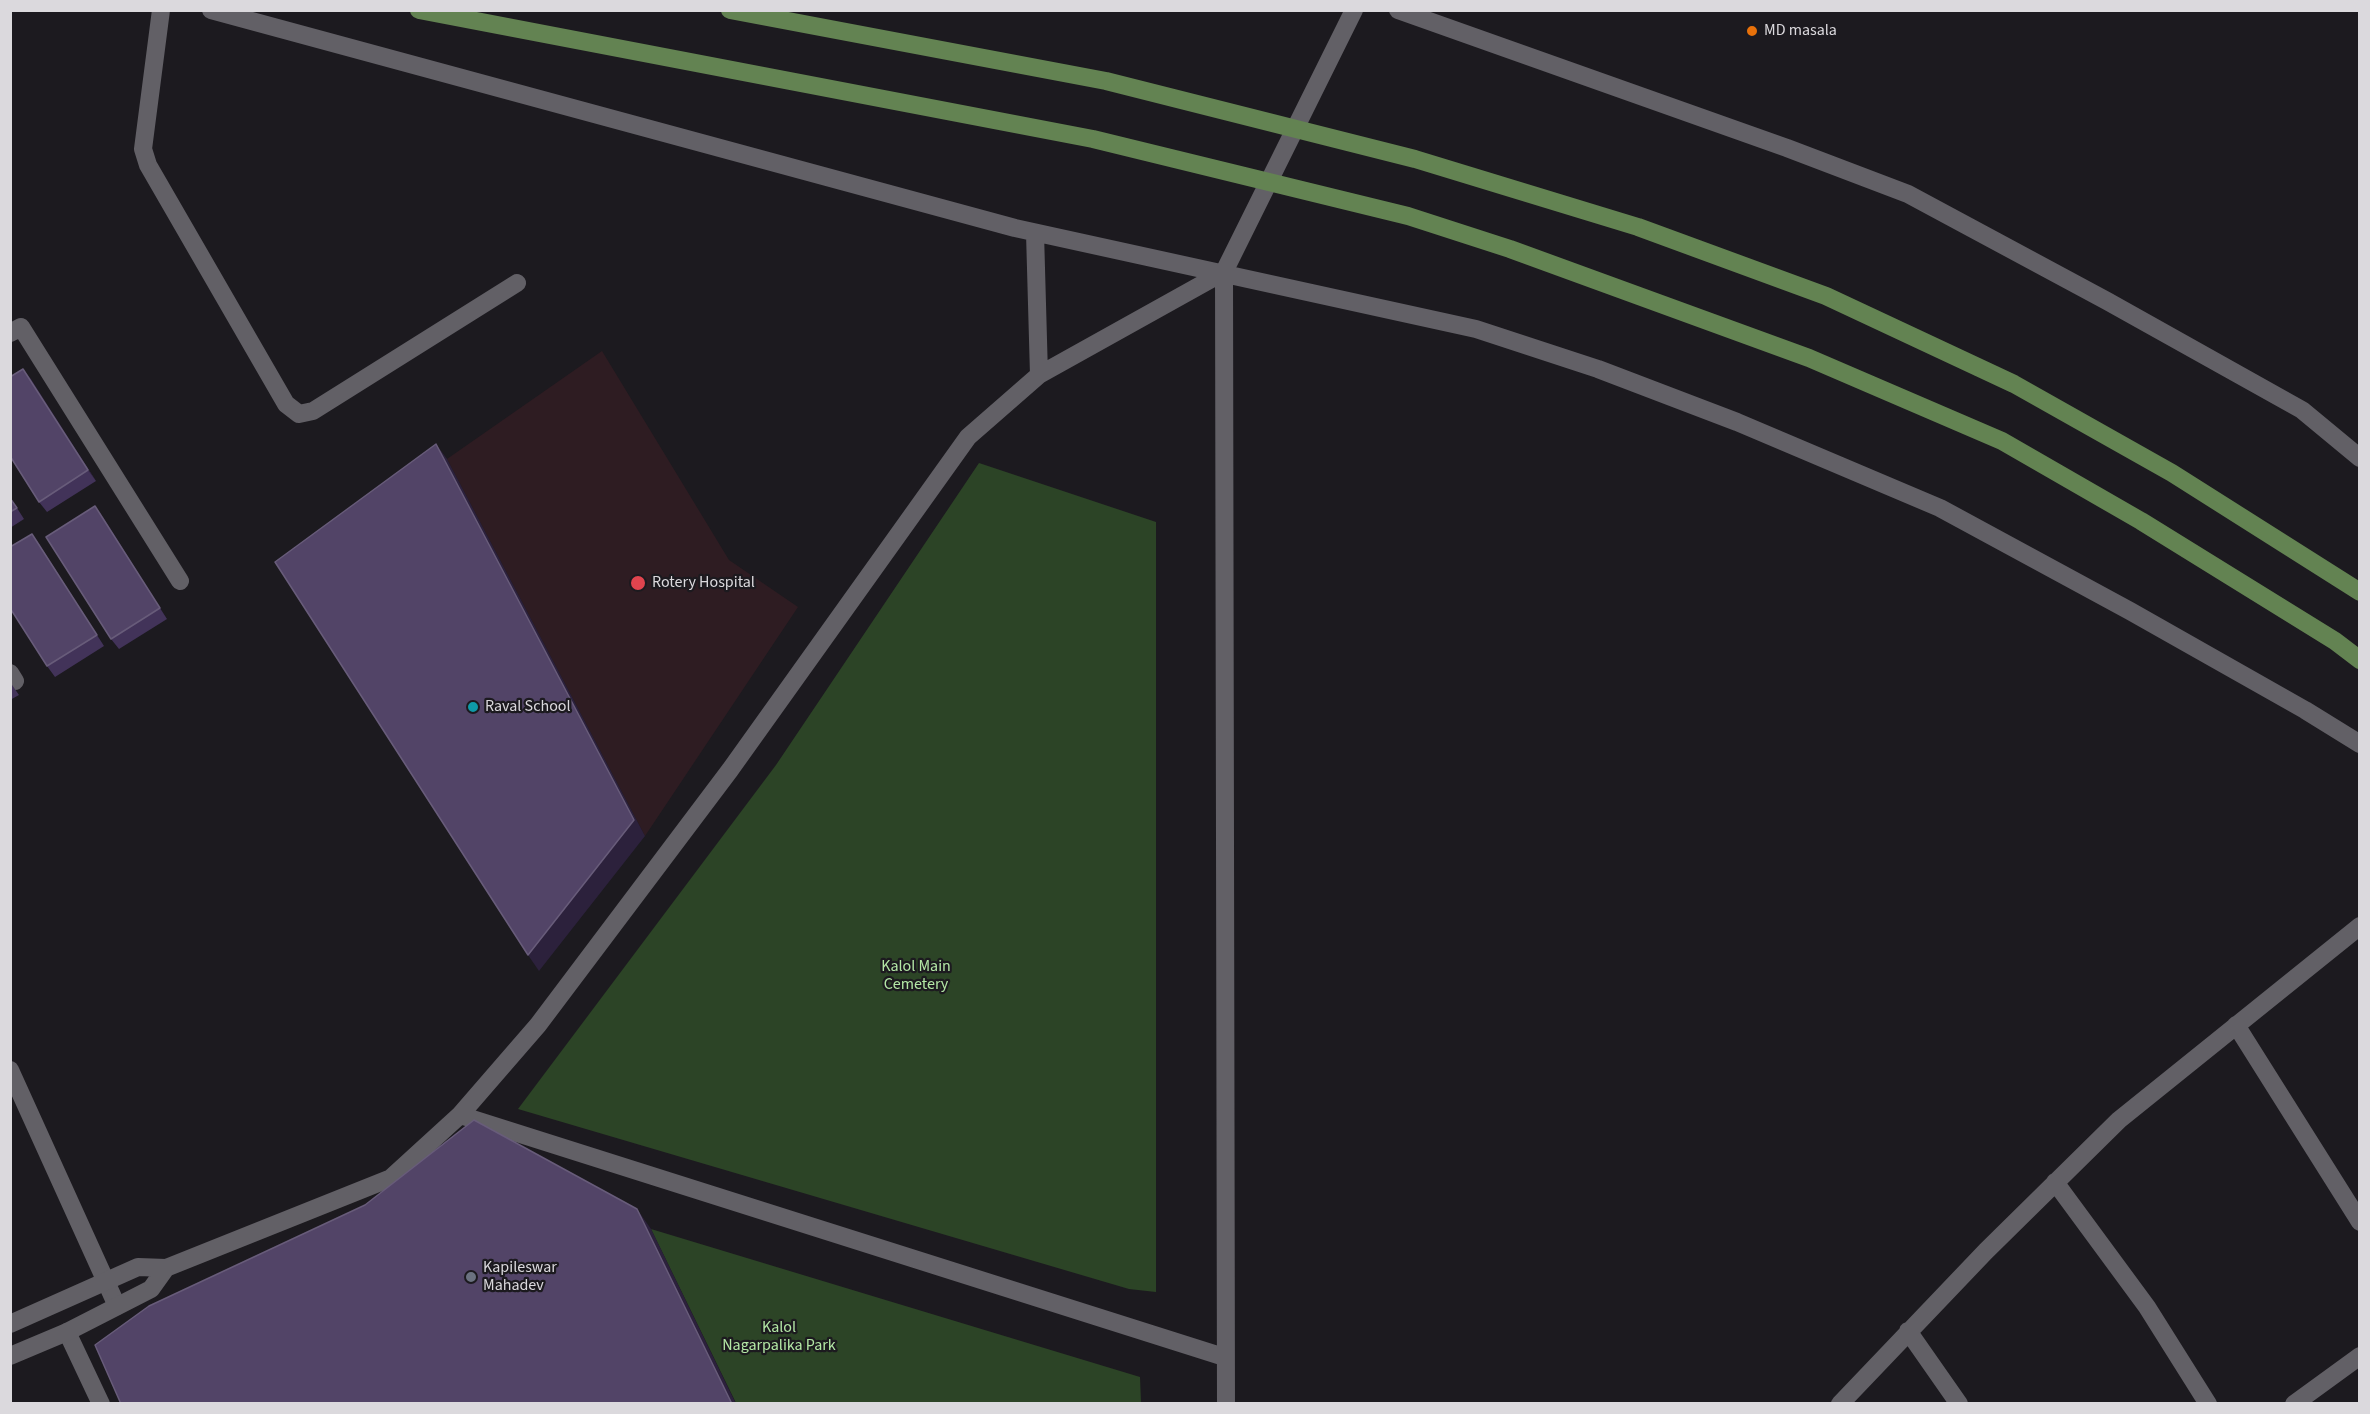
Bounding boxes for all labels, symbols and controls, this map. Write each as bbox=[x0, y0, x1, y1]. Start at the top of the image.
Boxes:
place label: MD masala bbox=[1764, 21, 1837, 41]
marker: MD masala bbox=[1745, 24, 1759, 38]
place label: Rotery Hospital bbox=[652, 573, 755, 593]
marker: Rotery Hospital bbox=[629, 574, 647, 592]
place label: Raval School bbox=[485, 697, 571, 717]
marker: Raval School bbox=[466, 700, 480, 714]
park label: Kalol Main Cemetery bbox=[881, 957, 951, 995]
place label: Kapileswar Mahadev bbox=[483, 1258, 557, 1296]
marker: Kapileswar Mahadev bbox=[464, 1270, 478, 1284]
park label: Kalol Nagarpalika Park bbox=[722, 1318, 836, 1356]

